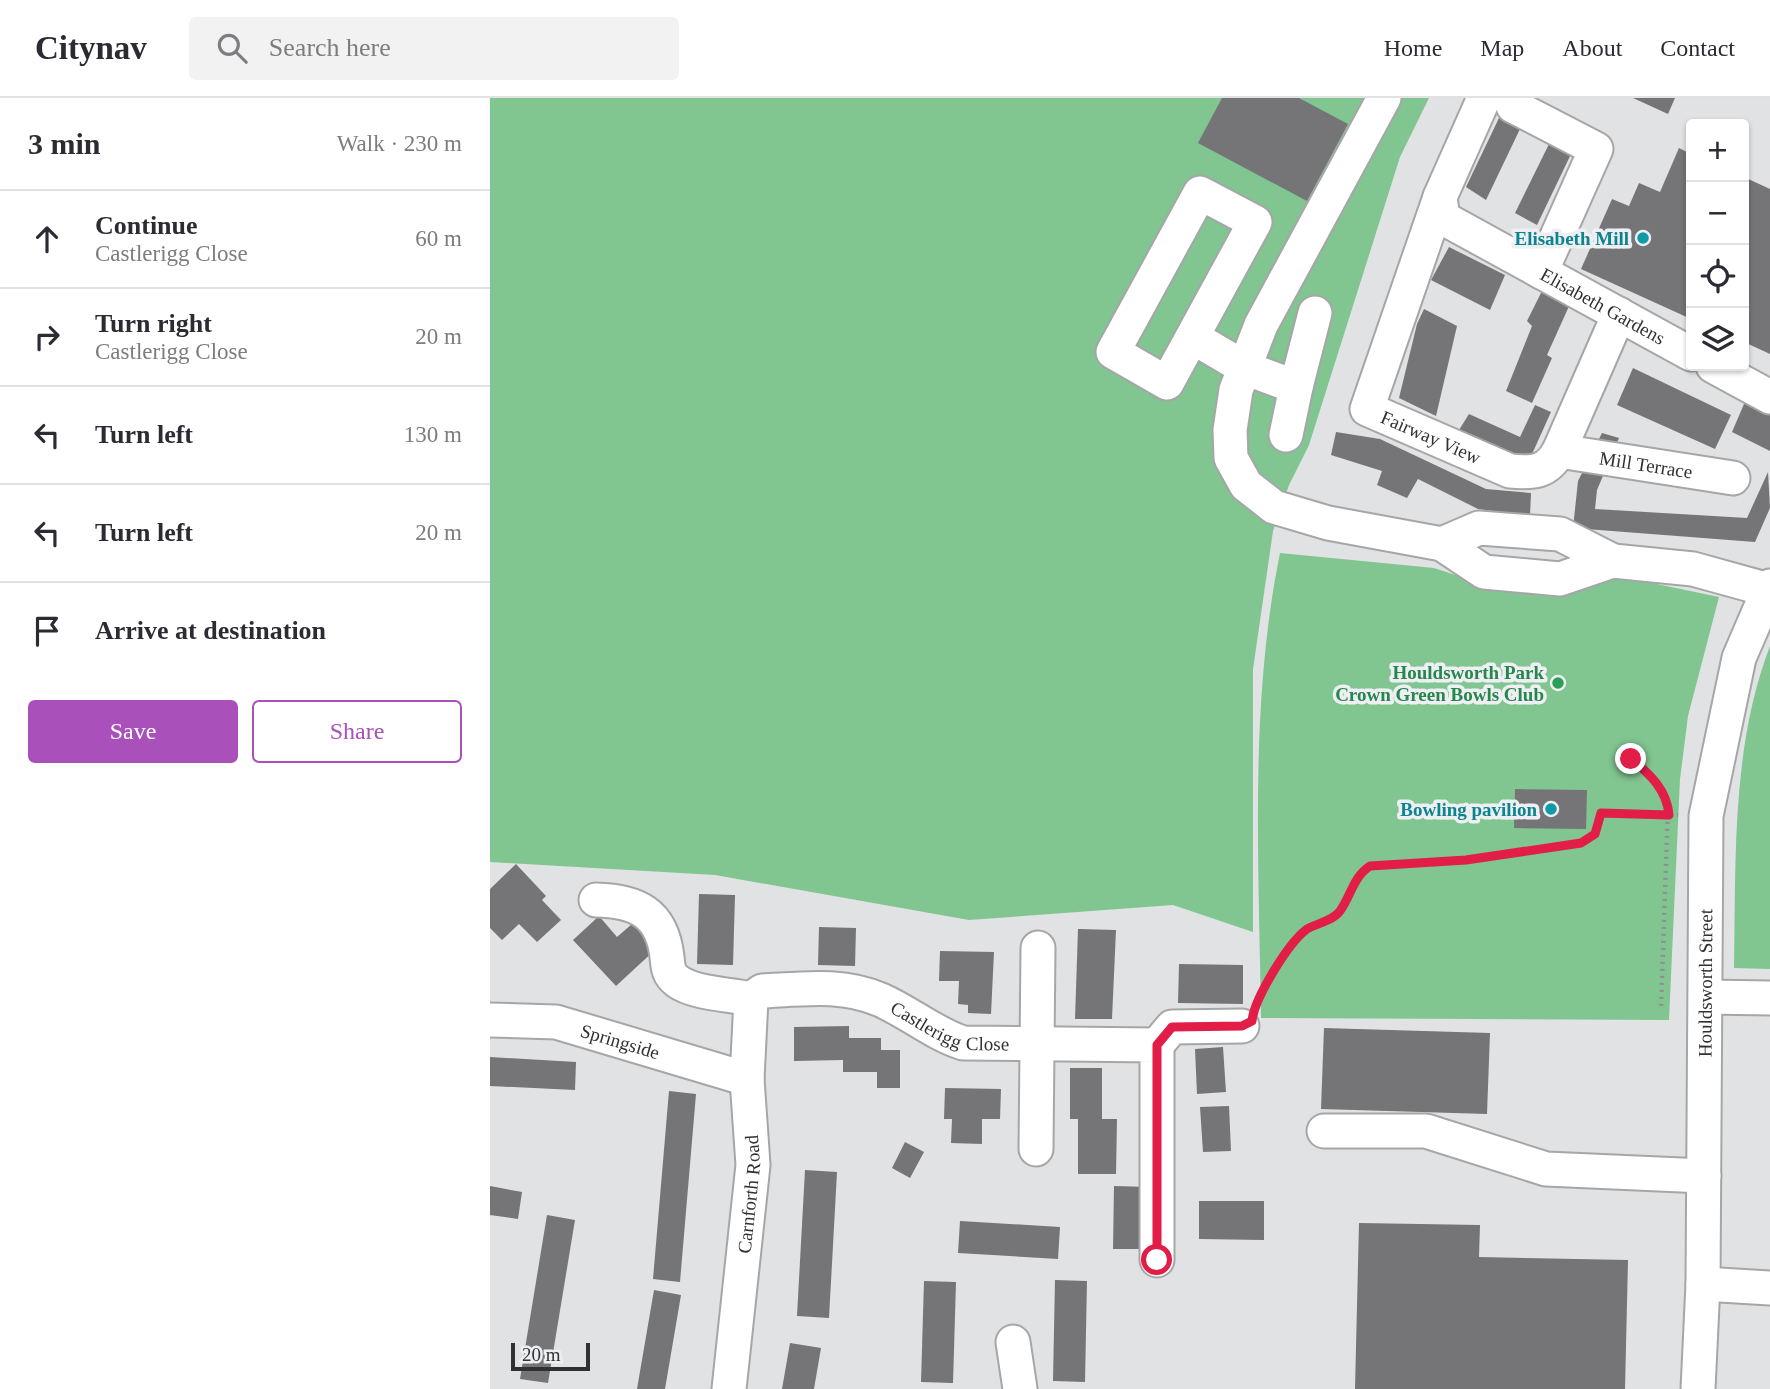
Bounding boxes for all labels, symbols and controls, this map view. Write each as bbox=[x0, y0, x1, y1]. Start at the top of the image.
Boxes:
search box bbox=[189, 17, 679, 80]
icon: search bbox=[213, 29, 251, 67]
text: Citynav bbox=[35, 30, 147, 66]
text: Search here bbox=[269, 33, 391, 62]
text: Home bbox=[1384, 35, 1442, 61]
text: Map bbox=[1480, 35, 1524, 61]
text: About bbox=[1562, 35, 1622, 61]
text: Contact bbox=[1660, 35, 1735, 61]
map controls bbox=[1686, 119, 1749, 371]
button: + bbox=[1686, 119, 1749, 182]
text: 3 min bbox=[28, 127, 101, 160]
text: Walk · 230 m bbox=[337, 131, 462, 156]
button: − bbox=[1686, 182, 1749, 245]
text: Continue bbox=[95, 211, 198, 240]
icon: ahead bbox=[28, 220, 66, 258]
text: 60 m bbox=[415, 226, 462, 251]
place label: Elisabeth Mill bbox=[1514, 228, 1629, 249]
marker: Elisabeth Mill bbox=[1635, 230, 1651, 246]
text: Castlerigg Close bbox=[95, 241, 248, 266]
button: locate bbox=[1686, 245, 1749, 308]
street label: Elisabeth Gardens bbox=[1537, 264, 1669, 349]
button: layers bbox=[1686, 308, 1749, 371]
text: Turn right bbox=[95, 309, 212, 338]
icon: right bbox=[28, 318, 66, 356]
text: 20 m bbox=[415, 324, 462, 349]
text: Castlerigg Close bbox=[95, 339, 248, 364]
street label: Fairway View bbox=[1378, 406, 1484, 468]
icon: left bbox=[28, 416, 66, 454]
text: Turn left bbox=[95, 420, 193, 449]
text: 130 m bbox=[404, 422, 462, 447]
street label: Mill Terrace bbox=[1598, 447, 1694, 483]
icon: left bbox=[28, 514, 66, 552]
text: Turn left bbox=[95, 518, 193, 547]
text: 20 m bbox=[415, 520, 462, 545]
icon: arrive bbox=[28, 612, 66, 650]
text: Arrive at destination bbox=[95, 616, 326, 645]
place label: Houldsworth Park Crown Green Bowls Club bbox=[1335, 662, 1544, 705]
marker: Houldsworth Park Crown Green Bowls Club bbox=[1550, 675, 1566, 691]
button: Save bbox=[28, 700, 238, 763]
button: Share bbox=[252, 700, 462, 763]
route end bbox=[1615, 743, 1646, 774]
place label: Bowling pavilion bbox=[1400, 799, 1537, 820]
marker: Bowling pavilion bbox=[1543, 801, 1559, 817]
street label: Houldsworth Street bbox=[1694, 908, 1716, 1057]
street label: Castlerigg Close bbox=[887, 997, 1009, 1054]
street label: Springside bbox=[578, 1020, 662, 1063]
street label: Carnforth Road bbox=[734, 1134, 764, 1254]
route start bbox=[1141, 1244, 1172, 1275]
scale bar bbox=[511, 1340, 590, 1372]
text: 20 m bbox=[522, 1344, 561, 1365]

